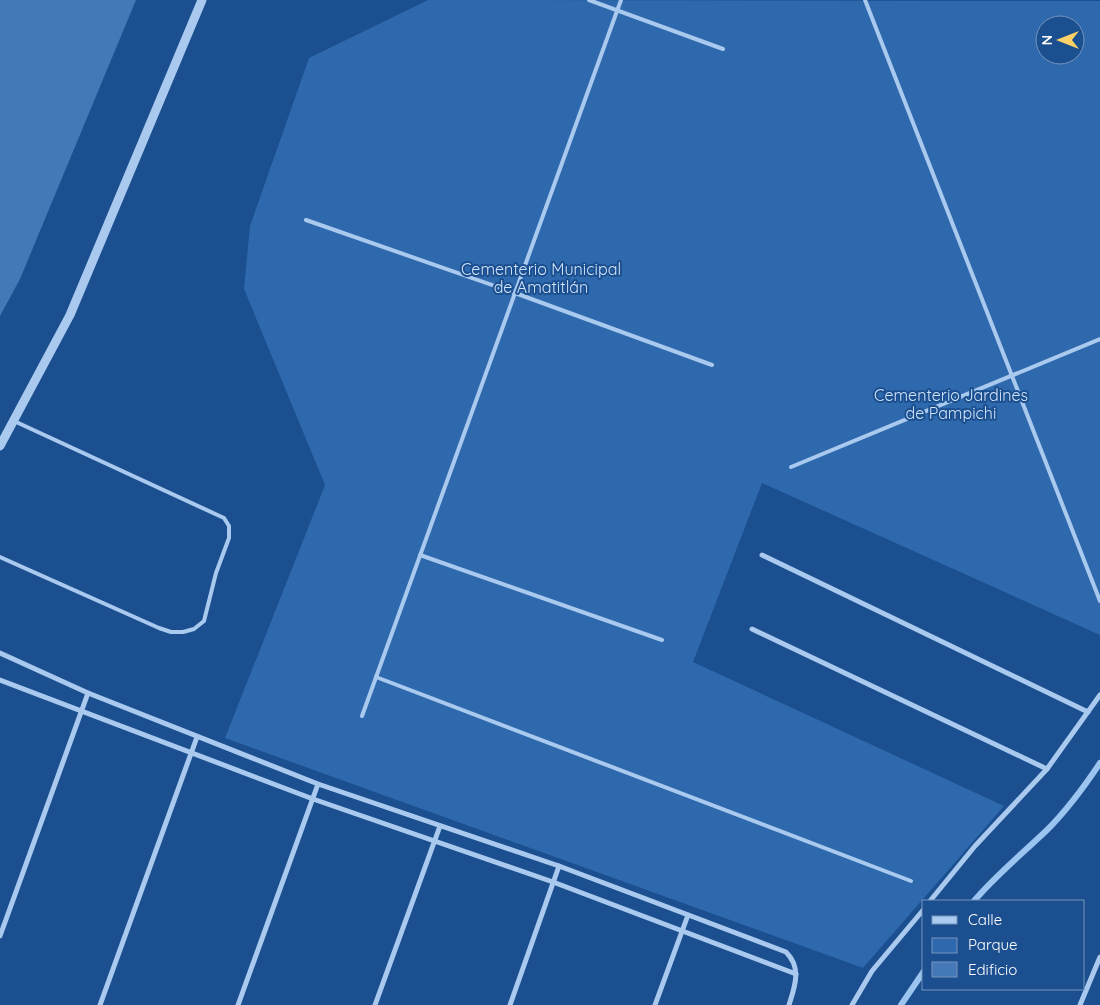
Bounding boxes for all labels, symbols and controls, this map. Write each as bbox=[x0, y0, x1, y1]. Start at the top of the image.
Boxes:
north arrow bbox=[1035, 15, 1085, 65]
text: N bbox=[1038, 35, 1056, 45]
park label: Cementerio Municipal de Amatitlán bbox=[461, 259, 621, 297]
park label: Cementerio Jardines de Pampichi bbox=[874, 385, 1028, 423]
legend bbox=[922, 900, 1085, 990]
text: Calle bbox=[968, 910, 1002, 929]
text: Parque bbox=[968, 935, 1018, 954]
text: Edificio bbox=[968, 960, 1017, 979]

